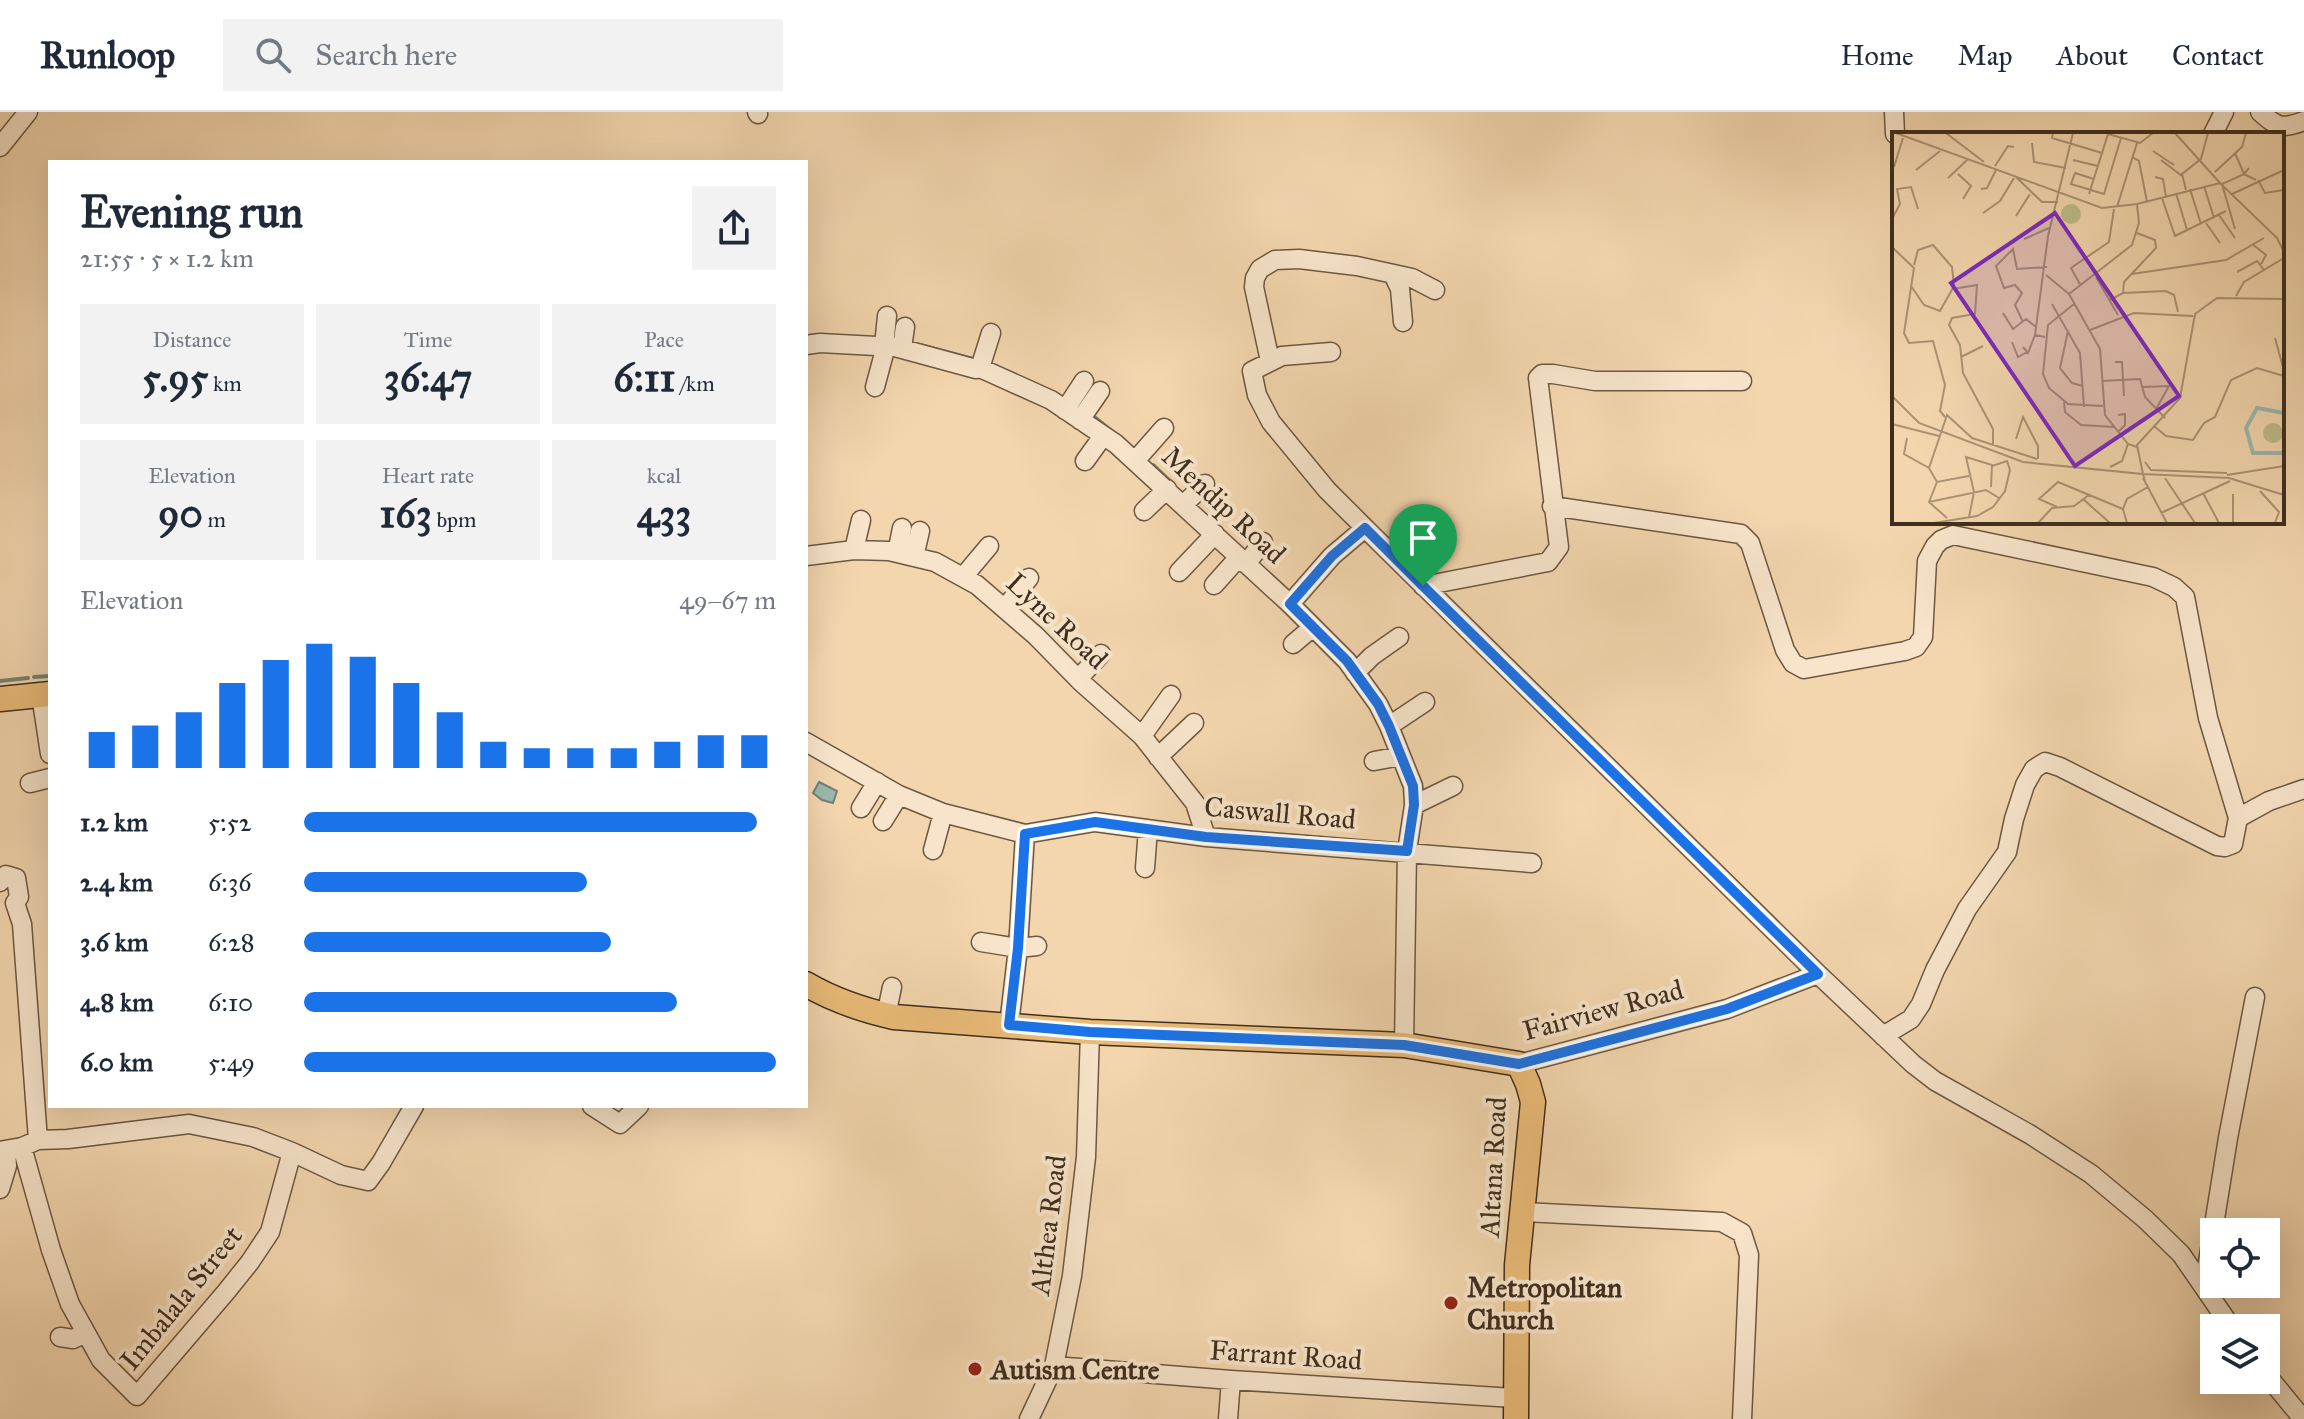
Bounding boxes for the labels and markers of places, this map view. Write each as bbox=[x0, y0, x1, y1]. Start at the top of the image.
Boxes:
pin bbox=[1389, 504, 1457, 586]
place label: Metropolitan Church bbox=[1467, 1270, 1622, 1337]
marker: Metropolitan Church bbox=[1442, 1294, 1460, 1312]
place label: Autism Centre bbox=[989, 1352, 1160, 1387]
marker: Autism Centre bbox=[966, 1360, 984, 1378]

